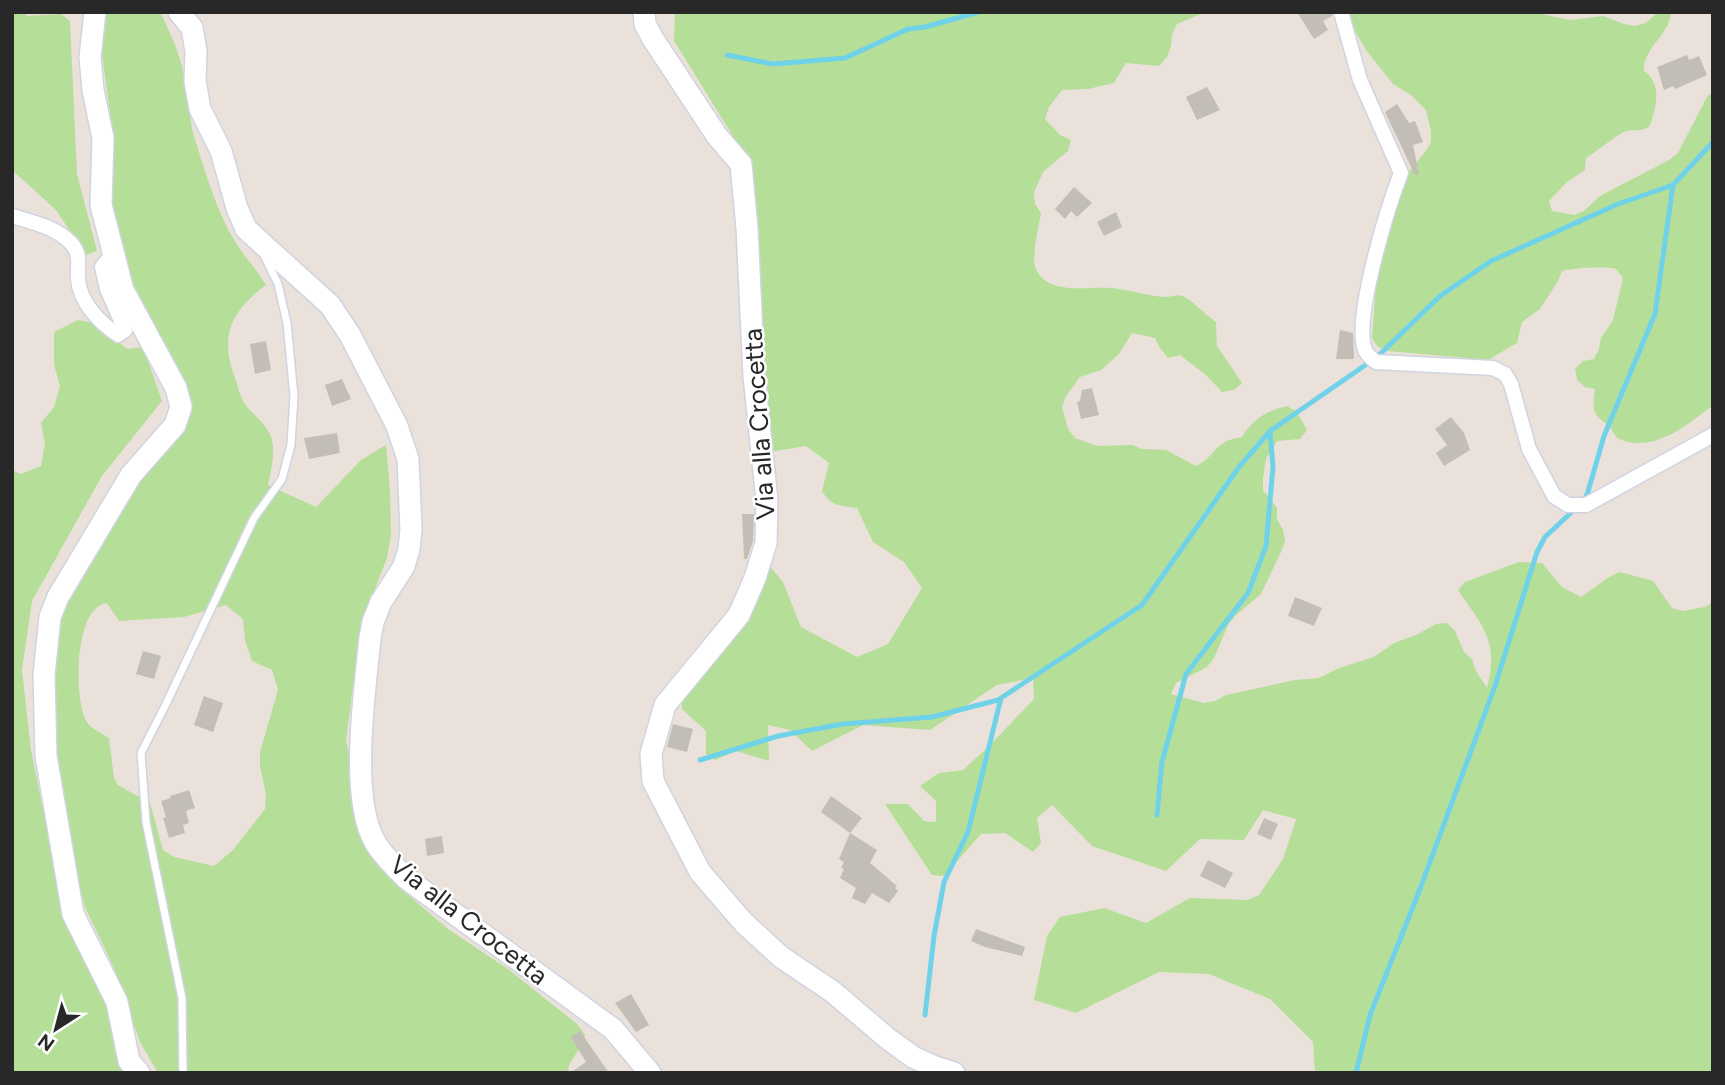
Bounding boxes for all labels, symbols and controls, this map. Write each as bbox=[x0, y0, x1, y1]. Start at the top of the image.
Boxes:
street label: Via alla Crocetta bbox=[736, 327, 782, 521]
street label: Via alla Crocetta bbox=[384, 848, 554, 992]
north arrow bbox=[21, 994, 91, 1064]
text: N bbox=[34, 1029, 59, 1056]

